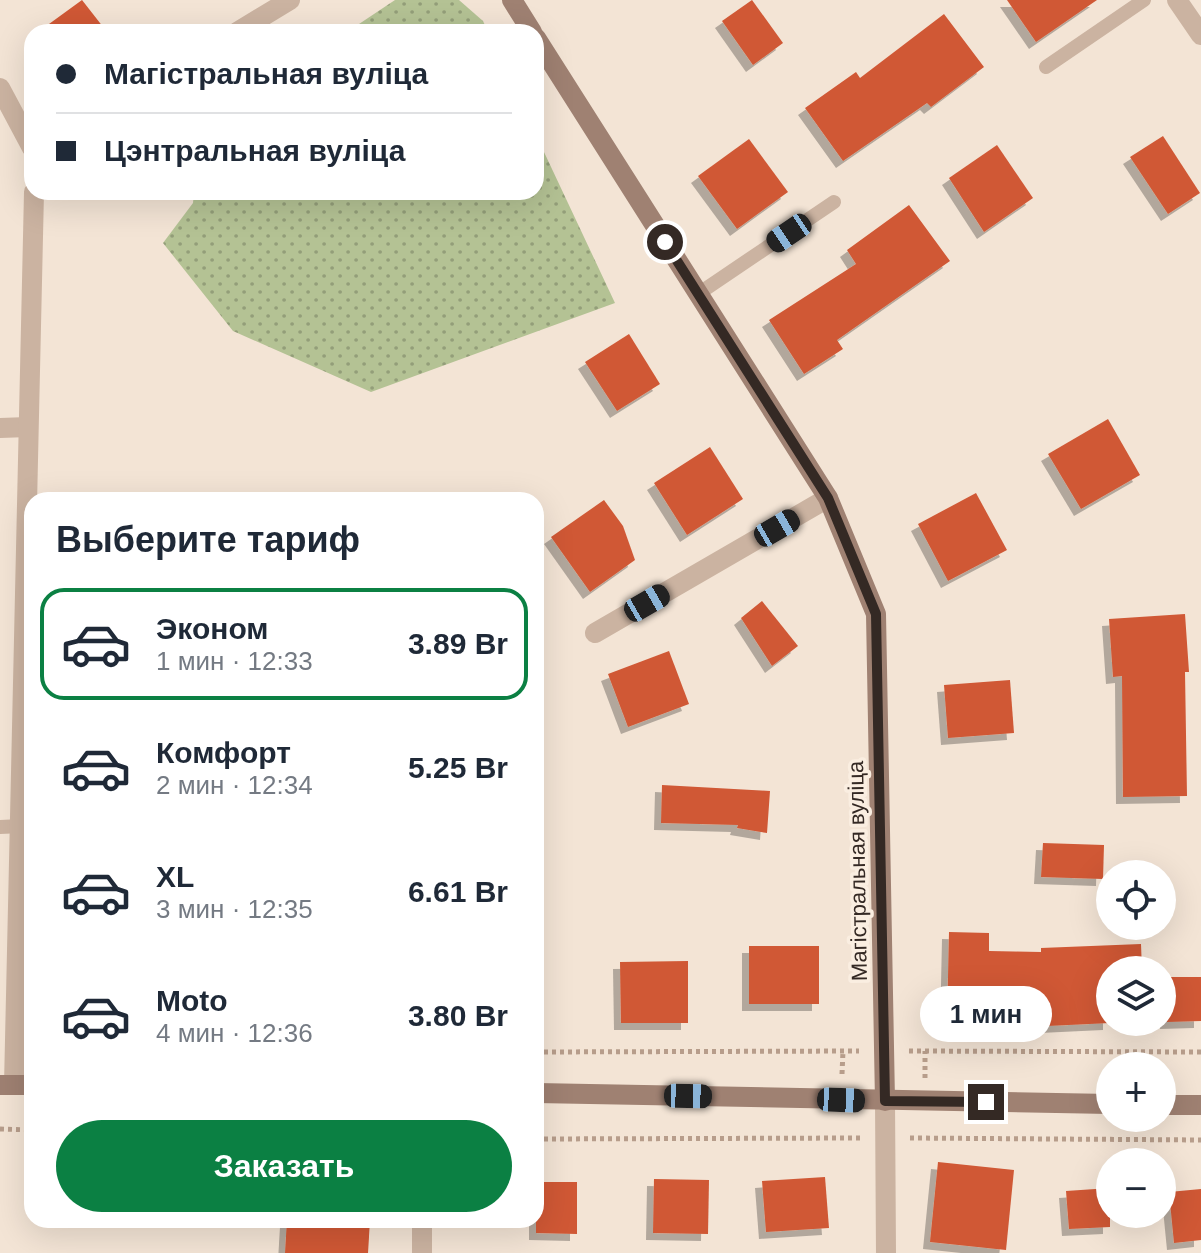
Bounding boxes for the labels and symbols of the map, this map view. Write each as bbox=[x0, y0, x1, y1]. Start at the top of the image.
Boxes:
car bbox=[762, 210, 816, 256]
route start bbox=[647, 224, 683, 260]
car bbox=[750, 506, 804, 550]
car bbox=[620, 581, 674, 625]
street label: Магістральная вуліца bbox=[843, 760, 872, 981]
callout: 1 мин bbox=[920, 986, 1052, 1042]
car bbox=[664, 1084, 712, 1108]
route end bbox=[968, 1084, 1004, 1120]
car bbox=[817, 1087, 865, 1113]

